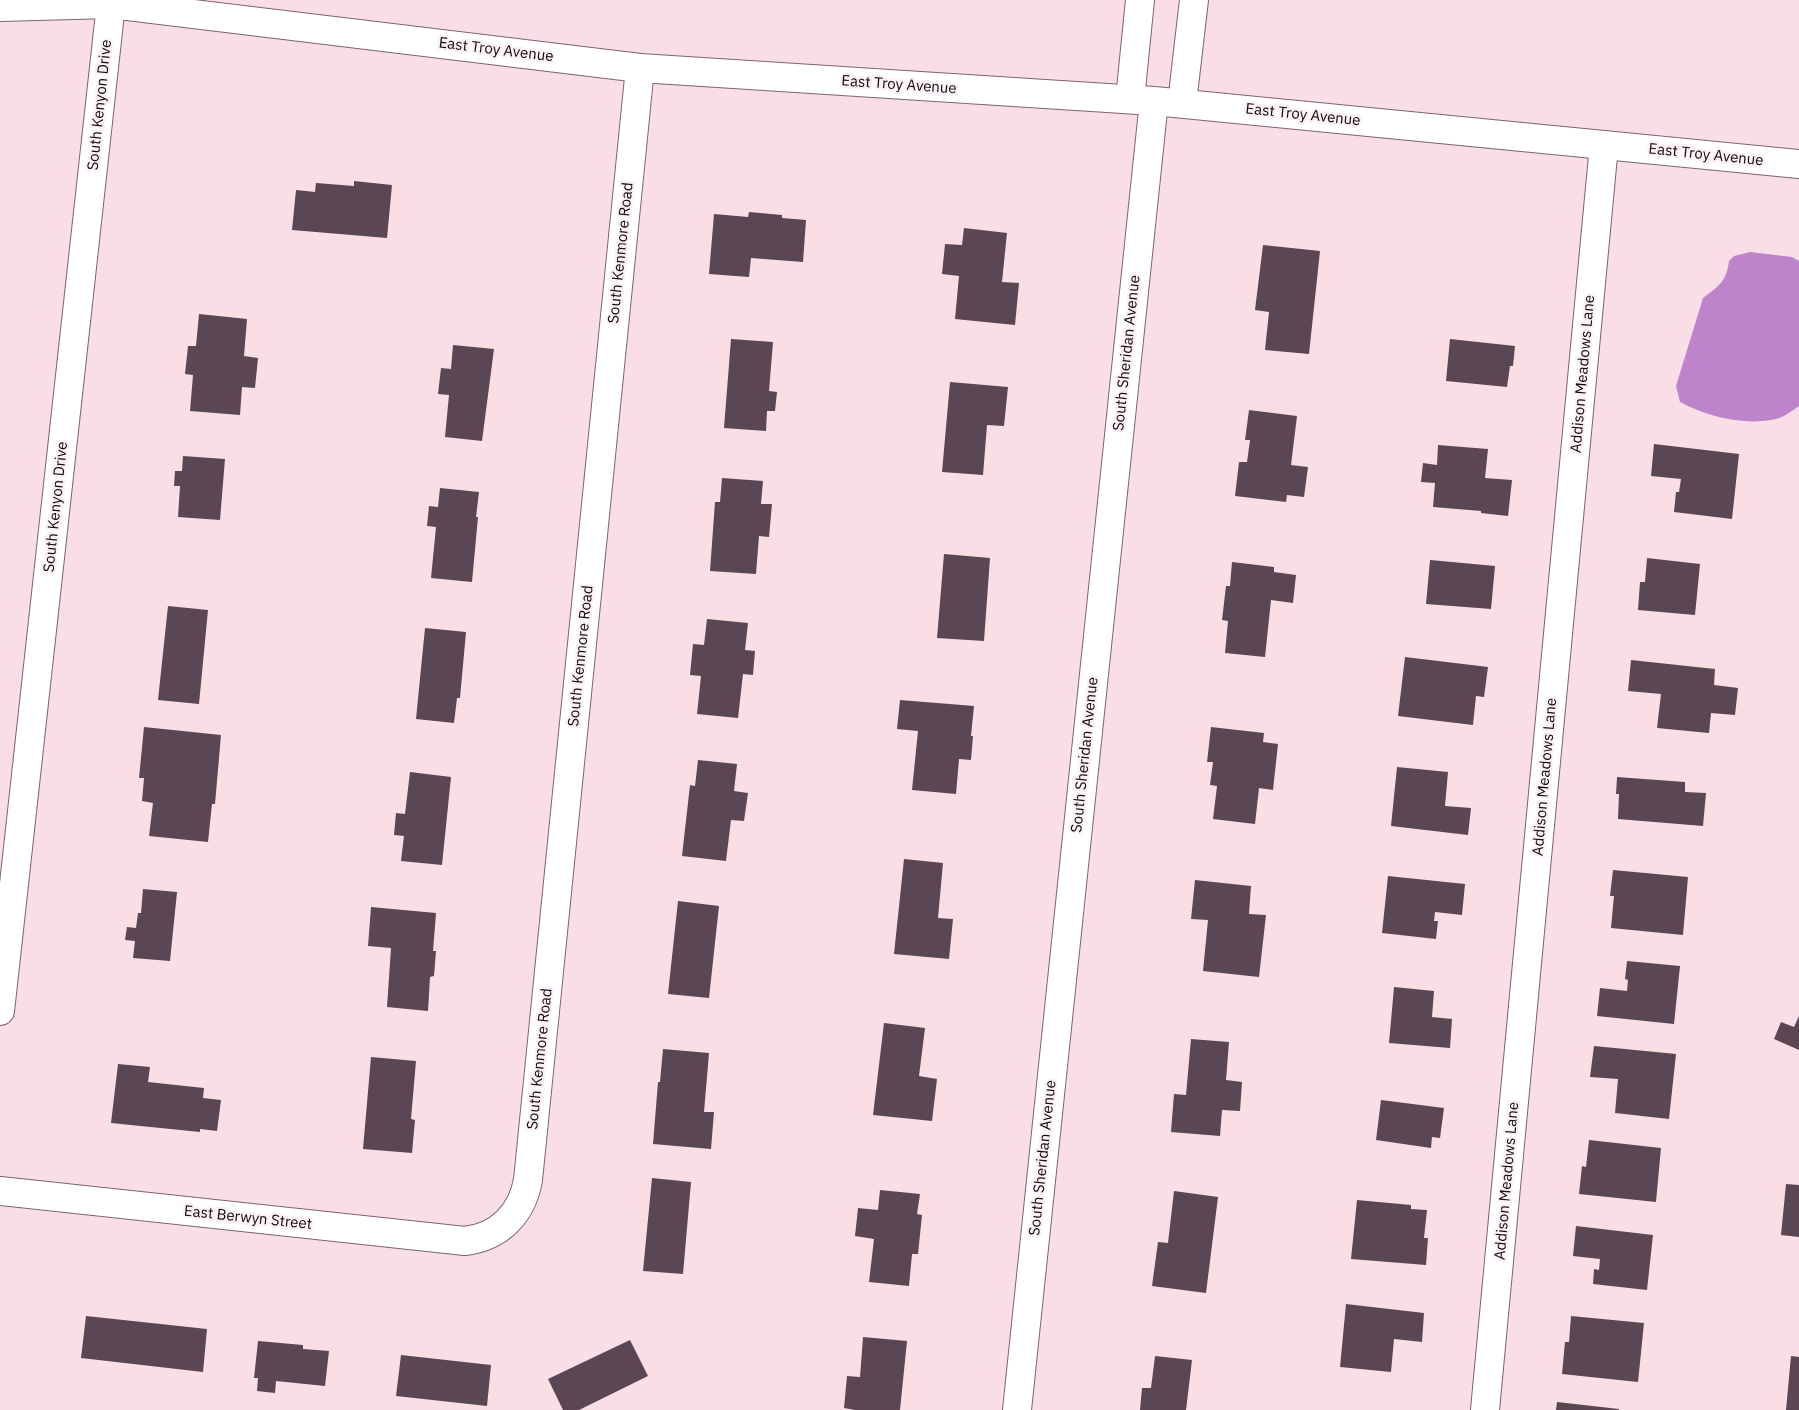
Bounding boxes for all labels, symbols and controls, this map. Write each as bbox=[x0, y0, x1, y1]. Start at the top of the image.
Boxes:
street label: East Troy Avenue bbox=[438, 34, 554, 66]
street label: South Kenyon Drive bbox=[84, 39, 116, 171]
street label: East Troy Avenue bbox=[841, 72, 957, 98]
street label: East Troy Avenue bbox=[1245, 100, 1361, 130]
street label: East Troy Avenue bbox=[1648, 140, 1764, 170]
street label: South Kenmore Road bbox=[605, 181, 637, 325]
street label: South Sheridan Avenue bbox=[1110, 274, 1144, 432]
street label: Addison Meadows Lane bbox=[1567, 294, 1599, 454]
street label: South Kenyon Drive bbox=[40, 441, 72, 573]
street label: South Kenmore Road bbox=[565, 584, 597, 728]
street label: South Sheridan Avenue bbox=[1068, 676, 1102, 834]
street label: Addison Meadows Lane bbox=[1529, 697, 1561, 857]
street label: South Kenmore Road bbox=[524, 987, 556, 1131]
street label: South Sheridan Avenue bbox=[1026, 1079, 1060, 1237]
street label: Addison Meadows Lane bbox=[1491, 1101, 1523, 1261]
street label: East Berwyn Street bbox=[183, 1202, 313, 1234]

